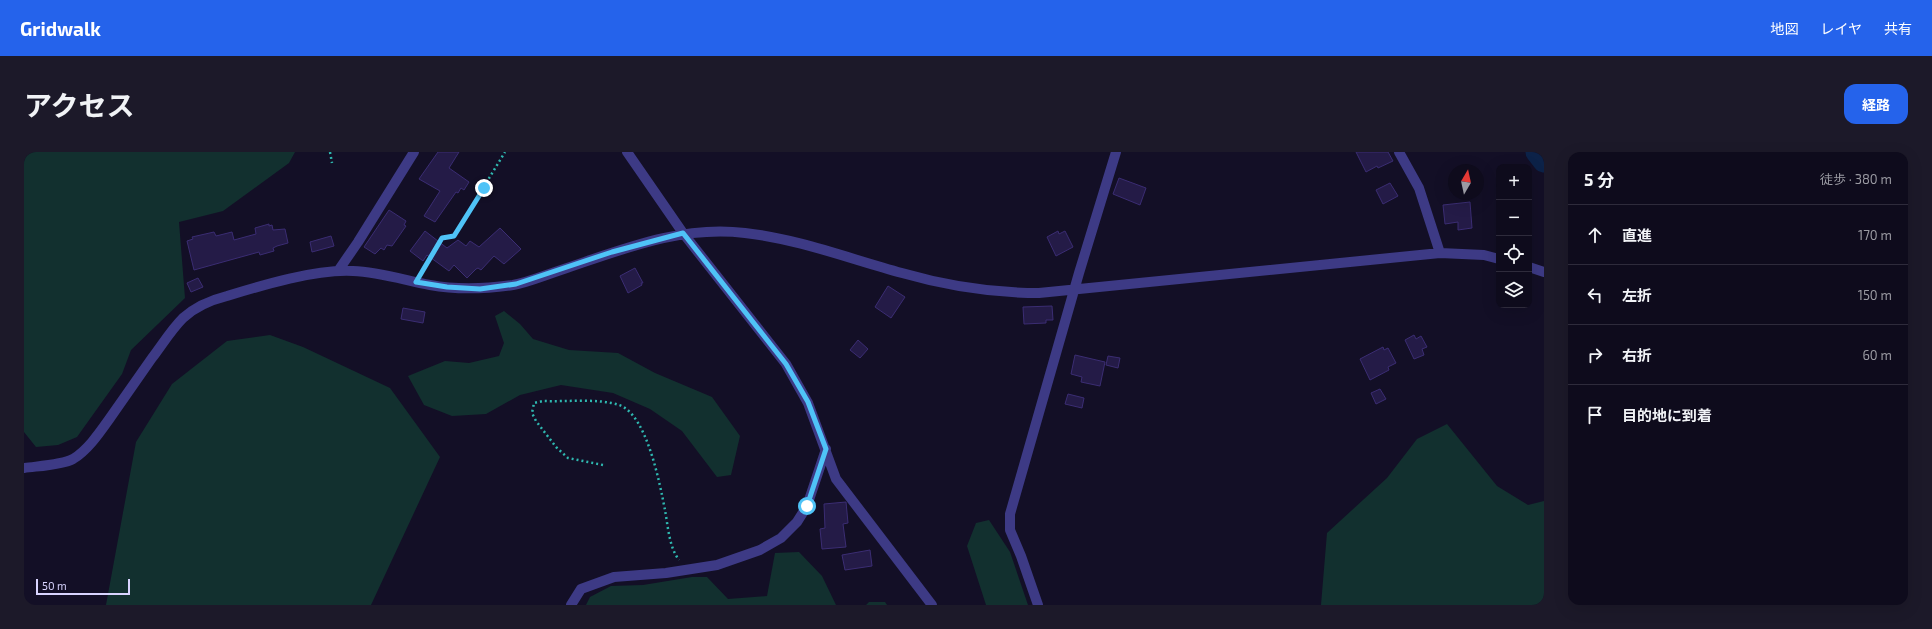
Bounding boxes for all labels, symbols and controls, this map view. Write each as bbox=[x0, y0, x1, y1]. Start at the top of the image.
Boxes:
text: Gridwalk bbox=[20, 17, 101, 40]
text: 地図 bbox=[1770, 20, 1798, 37]
text: レイヤ bbox=[1820, 20, 1862, 37]
text: 共有 bbox=[1884, 20, 1912, 37]
button: 経路 bbox=[1844, 84, 1908, 124]
text: アクセス bbox=[24, 88, 135, 122]
north arrow bbox=[1448, 164, 1484, 200]
map controls bbox=[1496, 164, 1532, 308]
button: + bbox=[1496, 164, 1532, 200]
text: 5 分 bbox=[1584, 169, 1614, 189]
text: 徒歩 · 380 m bbox=[1820, 171, 1892, 187]
route end bbox=[475, 179, 493, 197]
button: − bbox=[1496, 200, 1532, 236]
icon: ahead bbox=[1584, 224, 1606, 246]
text: 直進 bbox=[1622, 226, 1652, 244]
text: 170 m bbox=[1858, 227, 1892, 243]
button: locate bbox=[1496, 236, 1532, 272]
button: layers bbox=[1496, 272, 1532, 308]
icon: left bbox=[1584, 284, 1606, 306]
text: 左折 bbox=[1622, 286, 1652, 304]
text: 150 m bbox=[1858, 287, 1892, 303]
icon: right bbox=[1584, 344, 1606, 366]
text: 右折 bbox=[1622, 346, 1652, 364]
text: 60 m bbox=[1862, 347, 1892, 363]
icon: arrive bbox=[1584, 404, 1606, 426]
text: 目的地に到着 bbox=[1622, 406, 1712, 424]
route start bbox=[798, 497, 816, 515]
scale bar bbox=[36, 577, 130, 596]
text: 50 m bbox=[42, 579, 67, 592]

